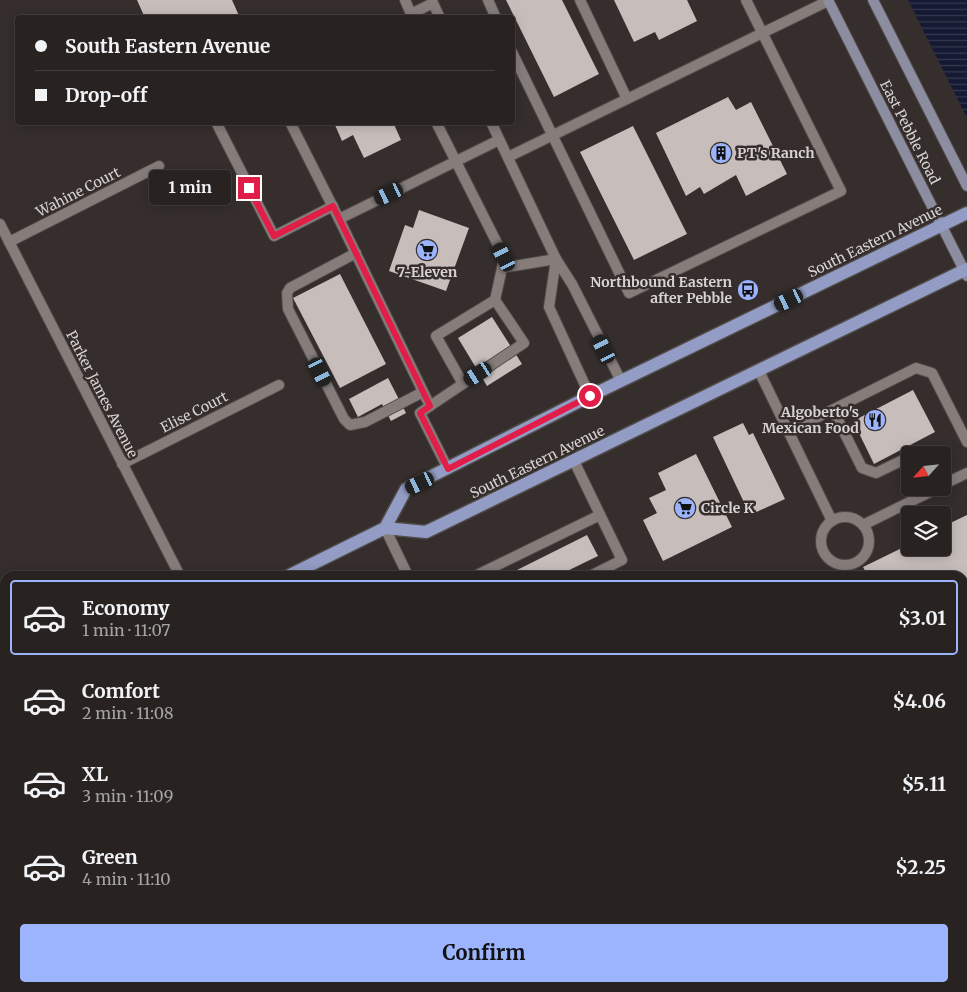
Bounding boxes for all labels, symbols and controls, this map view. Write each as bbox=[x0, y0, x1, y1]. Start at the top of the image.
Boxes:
text: South Eastern Avenue bbox=[65, 34, 270, 58]
street label: East Pebble Road bbox=[876, 77, 944, 187]
text: Drop-off bbox=[65, 83, 147, 107]
building icon: PT's Ranch bbox=[709, 141, 733, 165]
place label: PT's Ranch bbox=[737, 144, 815, 162]
street label: Wahine Court bbox=[32, 163, 124, 221]
callout: 1 min bbox=[149, 170, 232, 206]
text: 1 min bbox=[168, 177, 212, 197]
route end bbox=[238, 177, 260, 199]
car bbox=[372, 181, 405, 207]
street label: South Eastern Avenue bbox=[805, 201, 945, 281]
supermarket icon: 7-Eleven bbox=[415, 238, 439, 262]
car bbox=[490, 240, 517, 274]
place label: 7-Eleven bbox=[397, 263, 458, 281]
place label: Northbound Eastern after Pebble bbox=[590, 273, 732, 307]
bus stop icon: Northbound Eastern after Pebble bbox=[736, 278, 760, 302]
car bbox=[772, 287, 805, 313]
street label: Parker James Avenue bbox=[62, 327, 142, 461]
car bbox=[590, 332, 617, 366]
car bbox=[306, 355, 333, 389]
car bbox=[461, 360, 494, 388]
route start bbox=[579, 385, 601, 407]
street label: Elise Court bbox=[157, 387, 231, 437]
place label: Algoberto's Mexican Food bbox=[762, 403, 859, 437]
restaurant icon: Algoberto's Mexican Food bbox=[863, 408, 887, 432]
street label: South Eastern Avenue bbox=[467, 422, 607, 502]
north arrow bbox=[901, 446, 951, 496]
map controls bbox=[901, 446, 951, 556]
car bbox=[403, 470, 436, 496]
supermarket icon: Circle K bbox=[673, 496, 697, 520]
place label: Circle K bbox=[701, 499, 755, 517]
button: layers bbox=[901, 506, 951, 556]
icon: car bbox=[22, 595, 67, 640]
text: Economy bbox=[82, 596, 170, 620]
text: $3.01 bbox=[898, 606, 946, 630]
text: 1 min · 11:07 bbox=[82, 620, 171, 640]
icon: car bbox=[22, 678, 67, 723]
text: Comfort bbox=[82, 679, 160, 703]
text: $4.06 bbox=[893, 689, 946, 713]
text: 2 min · 11:08 bbox=[82, 703, 174, 723]
icon: car bbox=[22, 761, 67, 806]
text: XL bbox=[82, 762, 108, 786]
text: $5.11 bbox=[902, 772, 946, 796]
text: 3 min · 11:09 bbox=[82, 786, 173, 806]
icon: car bbox=[22, 844, 67, 889]
text: Green bbox=[82, 845, 138, 869]
text: $2.25 bbox=[895, 855, 946, 879]
text: 4 min · 11:10 bbox=[82, 869, 171, 889]
button: Confirm bbox=[20, 924, 948, 982]

